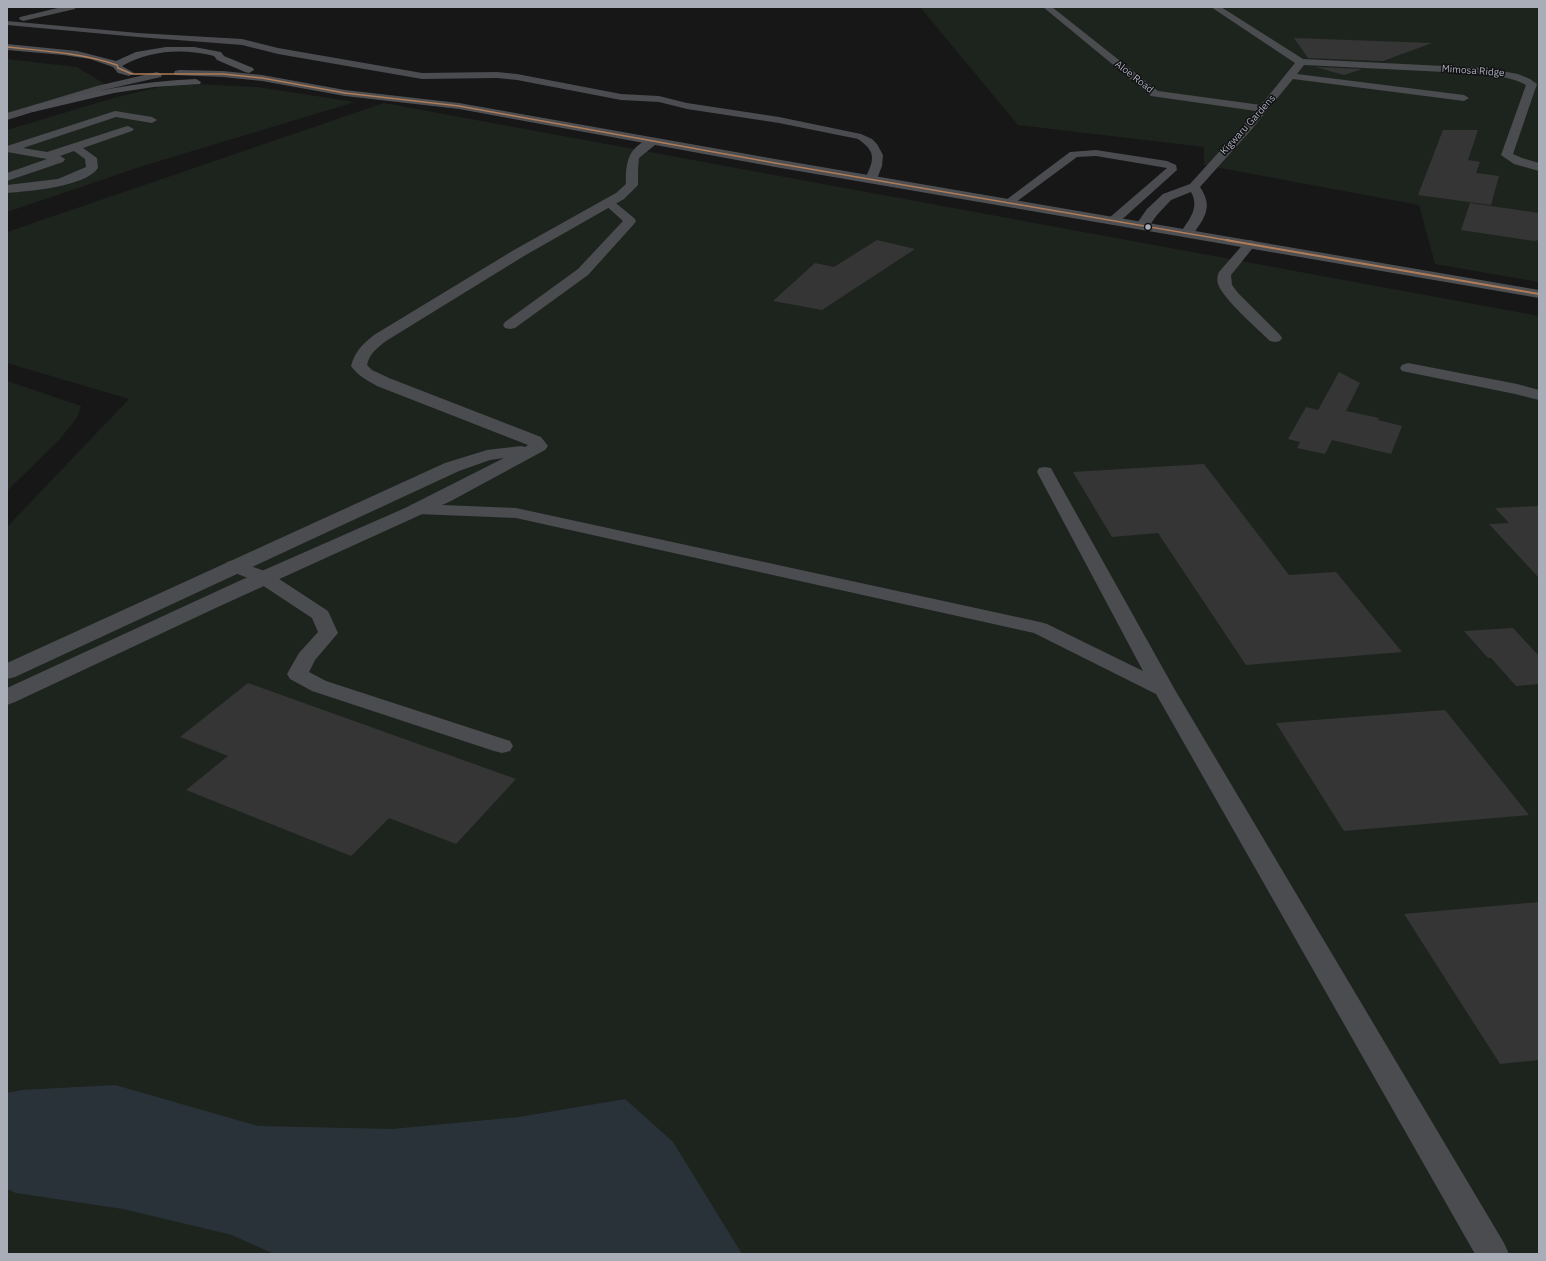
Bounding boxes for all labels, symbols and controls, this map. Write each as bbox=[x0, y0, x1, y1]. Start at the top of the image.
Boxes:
street label: Aloe Road bbox=[1112, 58, 1156, 96]
street label: Mimosa Ridge bbox=[1441, 63, 1505, 79]
street label: Kigwaru Gardens bbox=[1218, 93, 1278, 157]
unlabelled marker bbox=[1143, 222, 1153, 232]

